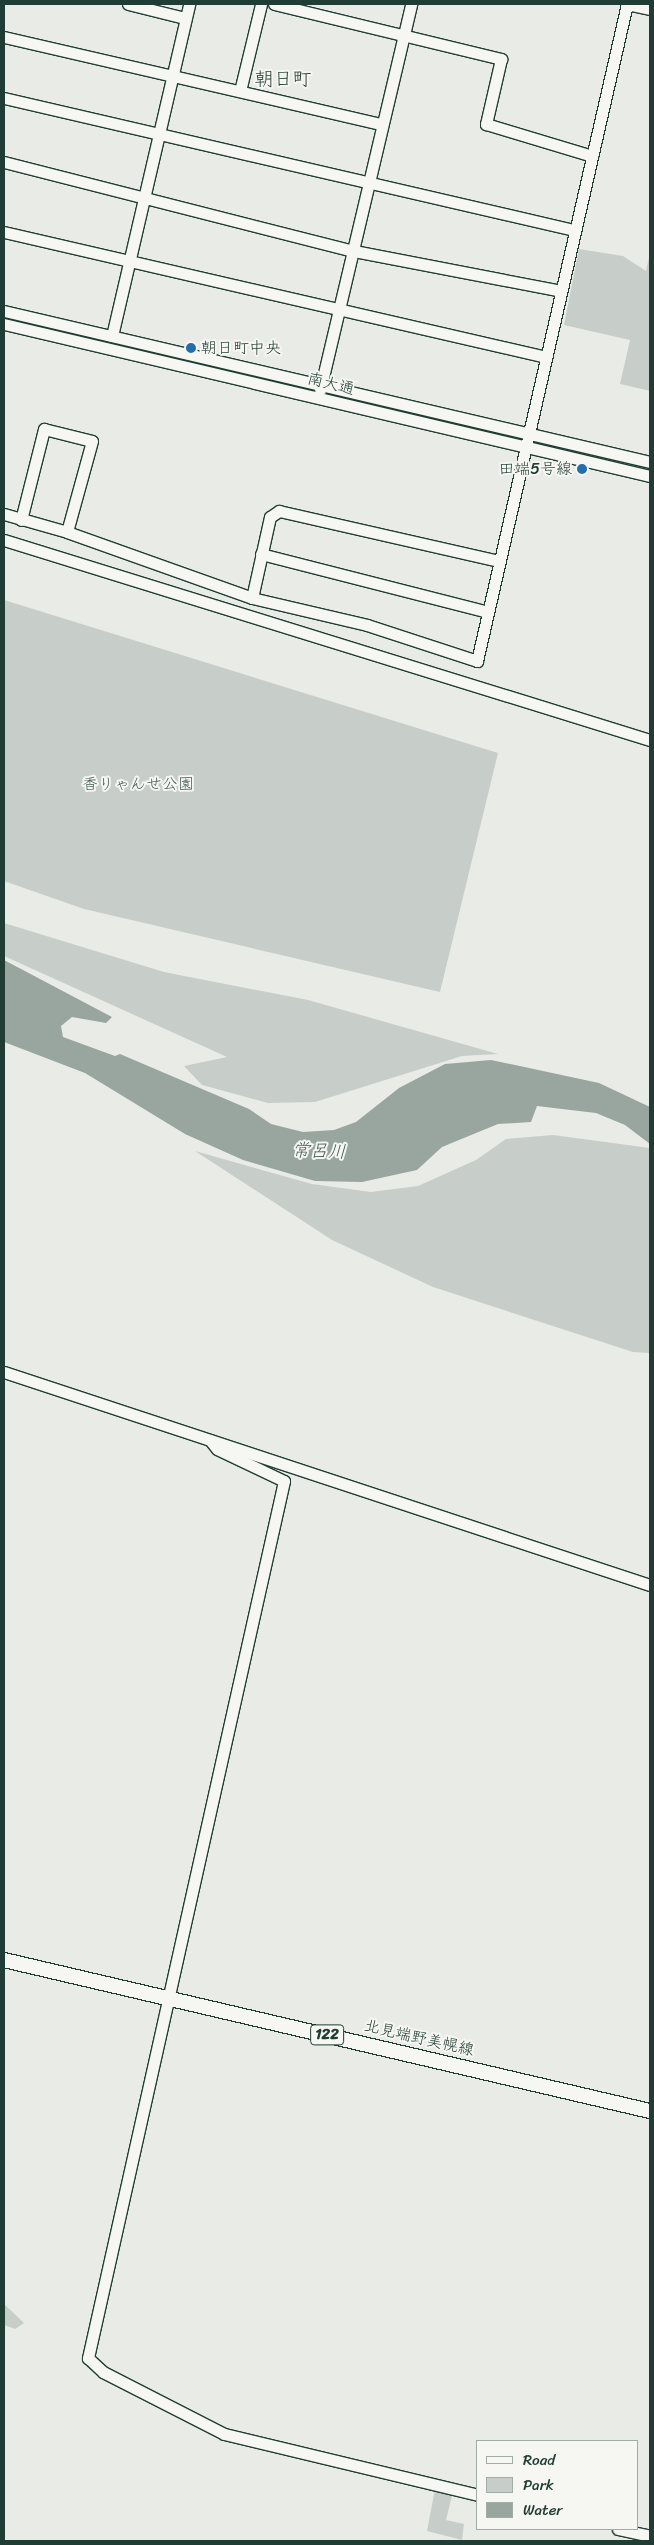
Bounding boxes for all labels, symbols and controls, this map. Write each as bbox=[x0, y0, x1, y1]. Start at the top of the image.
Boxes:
district label: 朝日町 bbox=[255, 68, 311, 90]
place label: 朝日町中央 bbox=[201, 338, 281, 358]
marker: 朝日町中央 bbox=[185, 342, 197, 354]
street label: 南大通 bbox=[305, 369, 357, 399]
place label: 田端5号線 bbox=[498, 459, 572, 479]
marker: 田端5号線 bbox=[576, 463, 588, 475]
park label: 香りゃんせ公園 bbox=[82, 774, 194, 794]
water label: 常呂川 bbox=[292, 1139, 346, 1163]
street label: 北見端野美幌線 bbox=[362, 2016, 476, 2060]
road number: 122 bbox=[310, 2022, 344, 2048]
legend bbox=[477, 2440, 639, 2530]
text: Road bbox=[523, 2447, 555, 2473]
text: Park bbox=[523, 2472, 554, 2498]
text: Water bbox=[523, 2497, 563, 2523]

